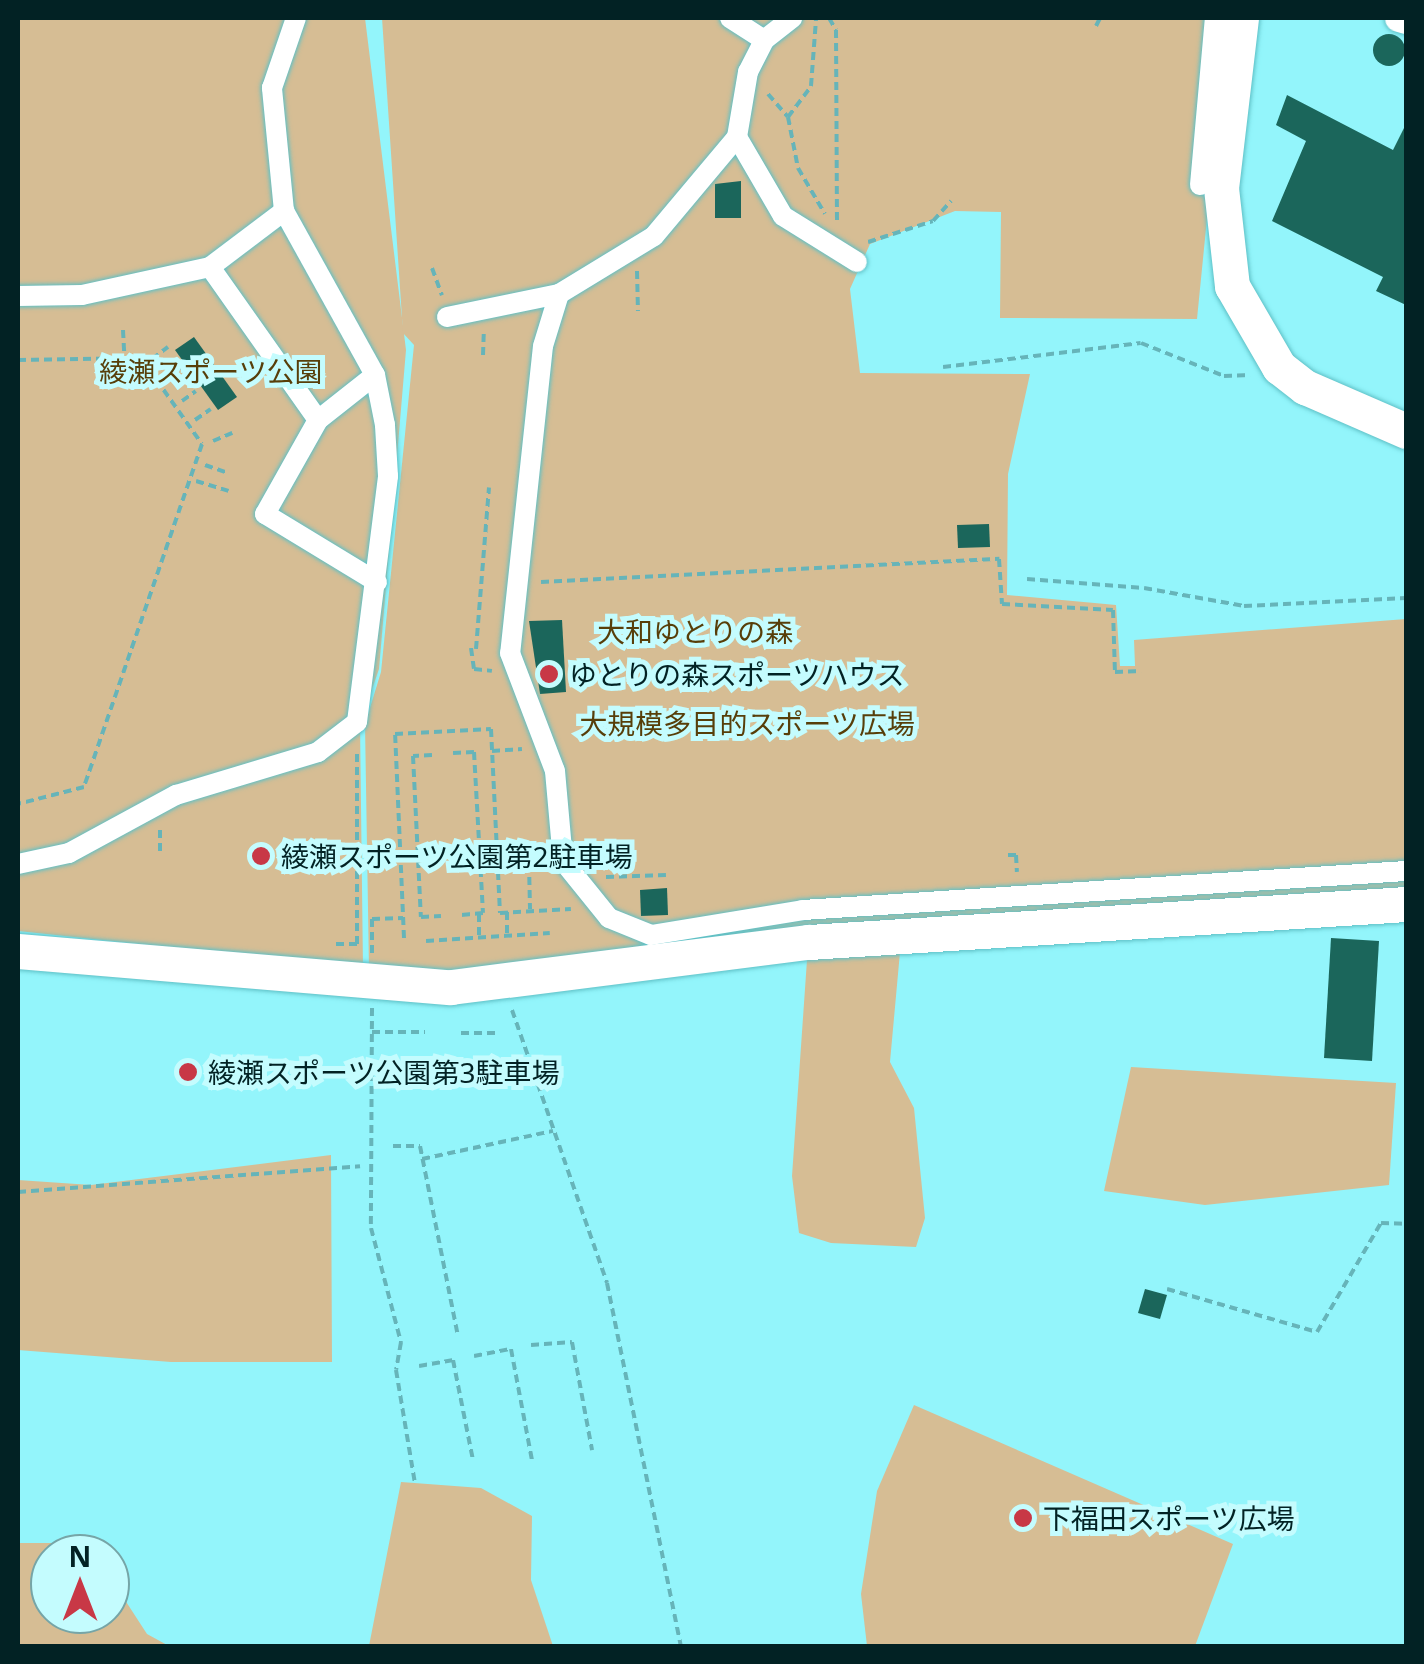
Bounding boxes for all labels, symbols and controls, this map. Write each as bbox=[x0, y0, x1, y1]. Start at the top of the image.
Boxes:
park label: 綾瀬スポーツ公園 bbox=[99, 354, 323, 388]
park label: 大和ゆとりの森 bbox=[597, 614, 793, 648]
place label: ゆとりの森スポーツハウス bbox=[569, 657, 905, 691]
marker: ゆとりの森スポーツハウス bbox=[538, 663, 560, 685]
park label: 大規模多目的スポーツ広場 bbox=[579, 706, 915, 740]
place label: 綾瀬スポーツ公園第2駐車場 bbox=[281, 839, 633, 873]
marker: 綾瀬スポーツ公園第2駐車場 bbox=[250, 845, 272, 867]
place label: 綾瀬スポーツ公園第3駐車場 bbox=[208, 1055, 560, 1089]
marker: 綾瀬スポーツ公園第3駐車場 bbox=[177, 1061, 199, 1083]
place label: 下福田スポーツ広場 bbox=[1043, 1501, 1295, 1535]
marker: 下福田スポーツ広場 bbox=[1012, 1507, 1034, 1529]
north arrow bbox=[30, 1534, 130, 1634]
text: N bbox=[69, 1537, 91, 1575]

